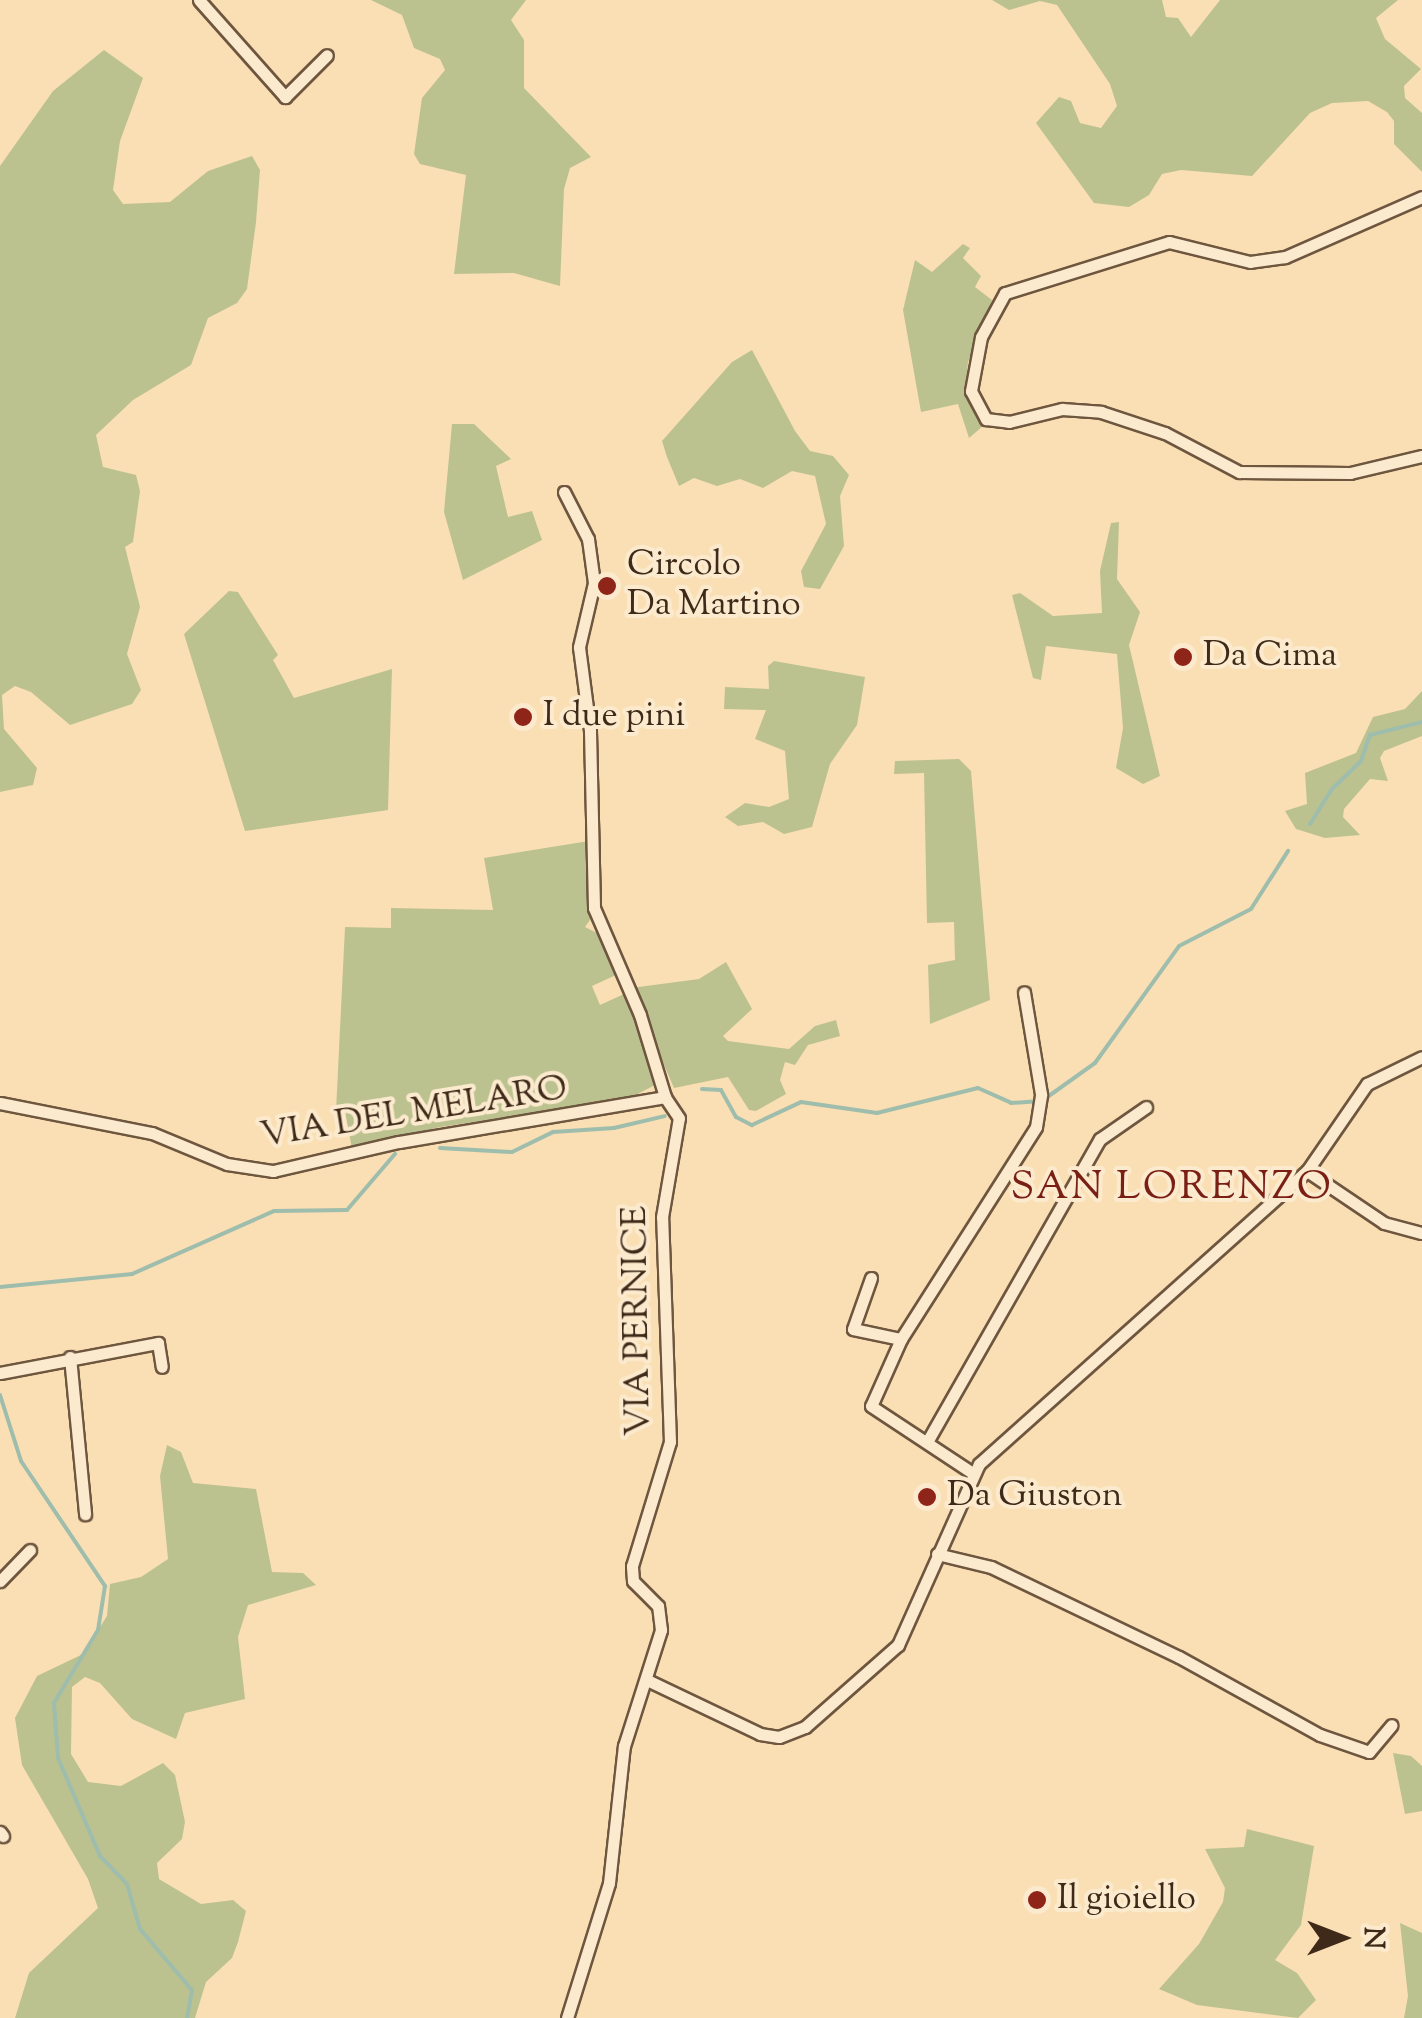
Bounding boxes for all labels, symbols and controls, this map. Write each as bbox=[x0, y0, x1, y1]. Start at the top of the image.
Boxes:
place label: Circolo Da Martino bbox=[627, 545, 801, 627]
marker: Circolo Da Martino bbox=[596, 575, 618, 597]
place label: Da Cima bbox=[1203, 636, 1337, 678]
marker: Da Cima bbox=[1172, 646, 1194, 668]
place label: I due pini bbox=[543, 696, 685, 738]
marker: I due pini bbox=[512, 706, 534, 728]
street label: VIA DEL MELARO bbox=[258, 1069, 570, 1159]
district label: SAN LORENZO bbox=[1011, 1165, 1333, 1213]
street label: VIA PERNICE bbox=[616, 1205, 662, 1437]
place label: Da Giuston bbox=[947, 1476, 1122, 1518]
marker: Da Giuston bbox=[916, 1486, 938, 1508]
place label: Il gioiello bbox=[1057, 1879, 1196, 1921]
north arrow bbox=[1292, 1888, 1392, 1988]
marker: Il gioiello bbox=[1026, 1889, 1048, 1911]
text: N bbox=[1352, 1927, 1392, 1949]

